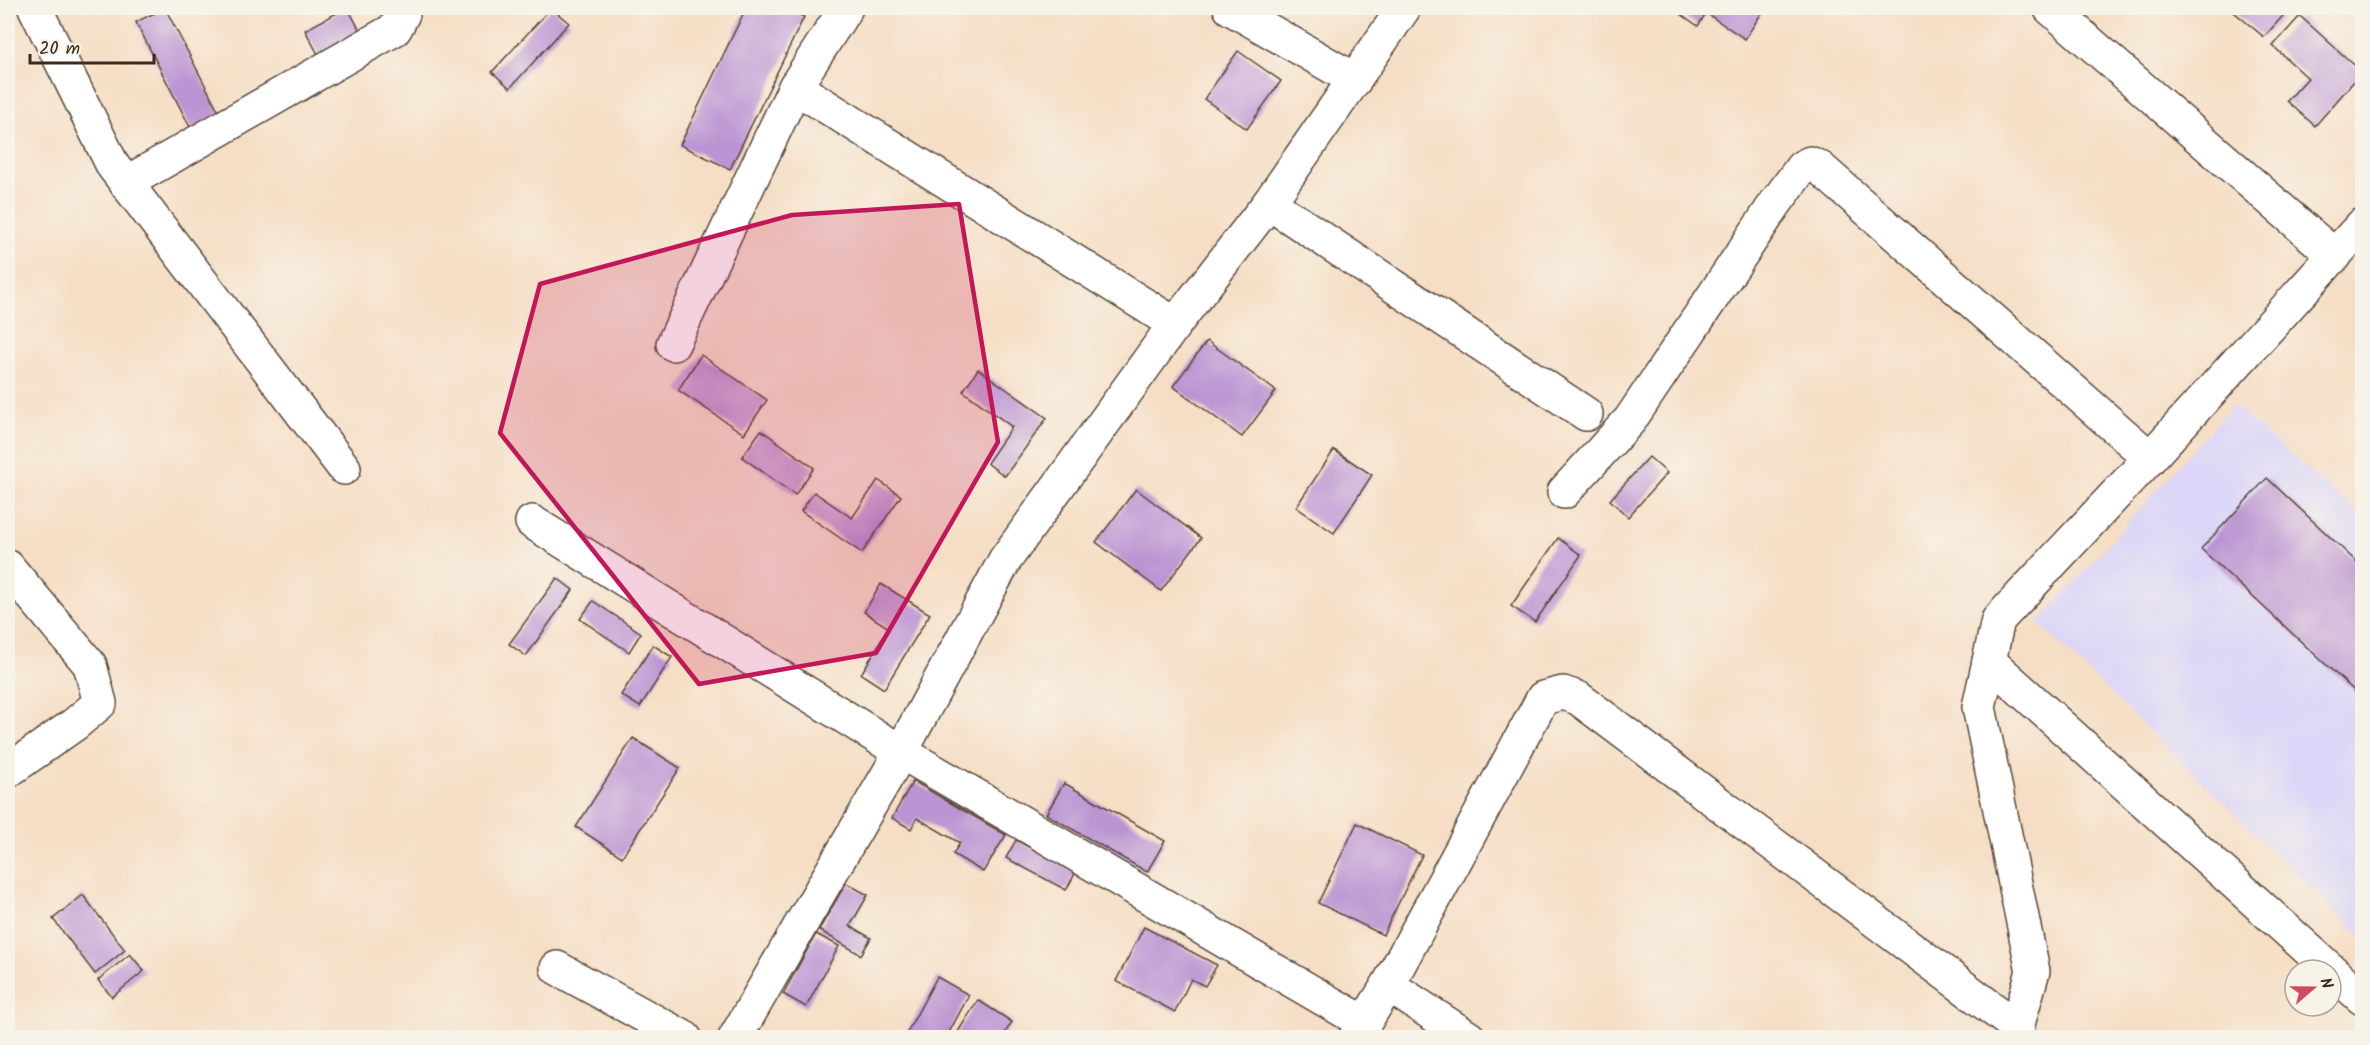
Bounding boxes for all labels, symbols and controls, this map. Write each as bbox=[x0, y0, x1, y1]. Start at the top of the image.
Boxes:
scale bar bbox=[30, 27, 154, 65]
text: 20 m bbox=[39, 35, 80, 64]
north arrow bbox=[2283, 958, 2343, 1018]
text: N bbox=[2312, 974, 2339, 992]

